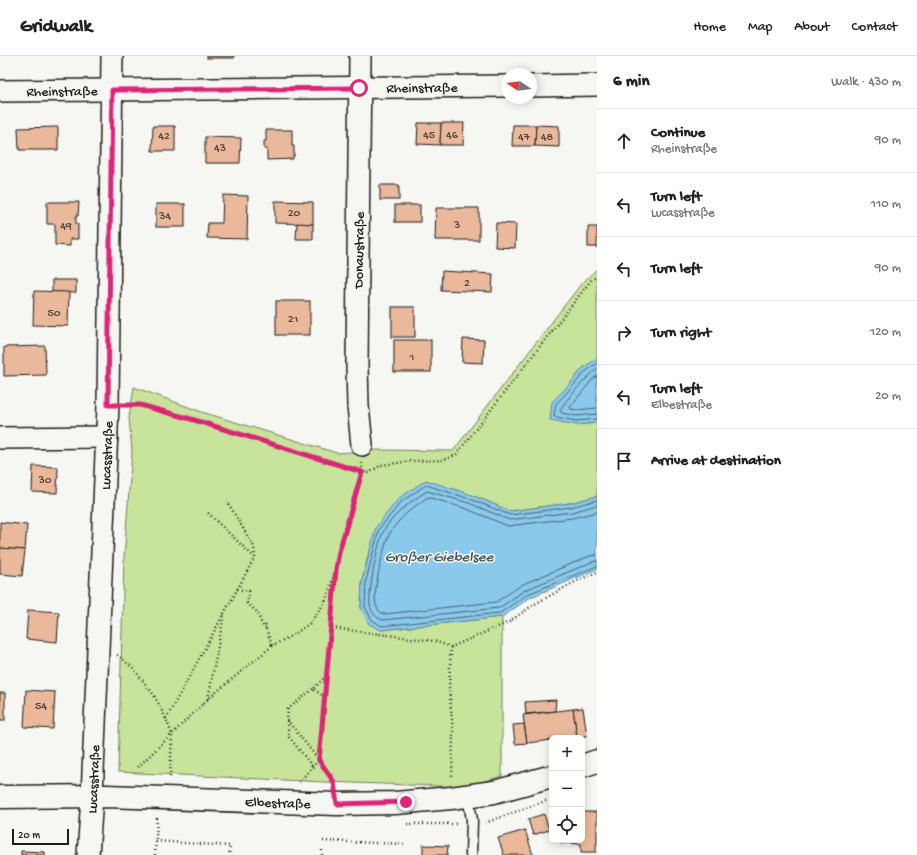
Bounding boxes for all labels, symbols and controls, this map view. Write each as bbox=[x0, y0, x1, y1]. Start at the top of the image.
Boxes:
text: Gridwalk bbox=[20, 16, 92, 39]
text: Home bbox=[694, 19, 726, 36]
text: Map bbox=[748, 19, 772, 36]
text: About bbox=[794, 19, 830, 36]
text: Contact bbox=[852, 19, 897, 36]
north arrow bbox=[501, 68, 537, 104]
text: 6 min bbox=[613, 72, 649, 92]
text: Walk · 430 m bbox=[831, 75, 901, 90]
route start bbox=[350, 79, 368, 97]
street label: Rheinstraße bbox=[386, 80, 458, 98]
street label: Rheinstraße bbox=[26, 84, 98, 102]
text: Continue bbox=[651, 124, 705, 142]
house number: 45 bbox=[423, 129, 435, 143]
house number: 46 bbox=[446, 129, 459, 143]
house number: 42 bbox=[158, 130, 170, 144]
icon: ahead bbox=[613, 130, 635, 152]
house number: 47 bbox=[518, 131, 531, 145]
house number: 48 bbox=[541, 131, 554, 145]
text: 90 m bbox=[875, 133, 901, 148]
house number: 43 bbox=[214, 142, 226, 156]
text: Rheinstraße bbox=[651, 142, 717, 157]
text: Turn left bbox=[651, 188, 702, 206]
icon: left bbox=[613, 194, 635, 216]
text: 110 m bbox=[871, 197, 901, 212]
text: Lucasstraße bbox=[651, 206, 715, 221]
house number: 20 bbox=[288, 207, 301, 221]
house number: 34 bbox=[158, 210, 171, 224]
street label: Donaustraße bbox=[351, 211, 370, 290]
house number: 3 bbox=[453, 219, 460, 233]
house number: 49 bbox=[60, 220, 72, 234]
icon: left bbox=[613, 258, 635, 280]
text: Turn left bbox=[651, 260, 702, 278]
text: 90 m bbox=[875, 261, 901, 276]
house number: 2 bbox=[464, 277, 470, 291]
house number: 50 bbox=[47, 307, 61, 321]
house number: 21 bbox=[288, 313, 299, 327]
icon: right bbox=[613, 322, 635, 344]
text: Turn right bbox=[651, 324, 711, 342]
text: 120 m bbox=[870, 325, 901, 340]
house number: 1 bbox=[409, 351, 415, 365]
text: Turn left bbox=[651, 380, 702, 398]
icon: left bbox=[613, 386, 635, 408]
text: 20 m bbox=[875, 389, 901, 404]
text: Elbestraße bbox=[651, 398, 712, 413]
street label: Lucasstraße bbox=[99, 420, 118, 490]
icon: arrive bbox=[613, 450, 635, 472]
text: Arrive at destination bbox=[651, 452, 781, 470]
house number: 30 bbox=[37, 474, 52, 488]
water label: Großer Giebelsee bbox=[385, 549, 495, 567]
house number: 54 bbox=[35, 700, 47, 714]
map controls bbox=[549, 735, 585, 843]
button: + bbox=[549, 735, 585, 771]
street label: Lucasstraße bbox=[85, 744, 105, 814]
button: − bbox=[549, 771, 585, 807]
route end bbox=[397, 793, 415, 811]
street label: Elbestraße bbox=[245, 795, 312, 814]
button: locate bbox=[549, 807, 585, 843]
scale bar bbox=[12, 827, 69, 846]
text: 20 m bbox=[18, 830, 40, 842]

